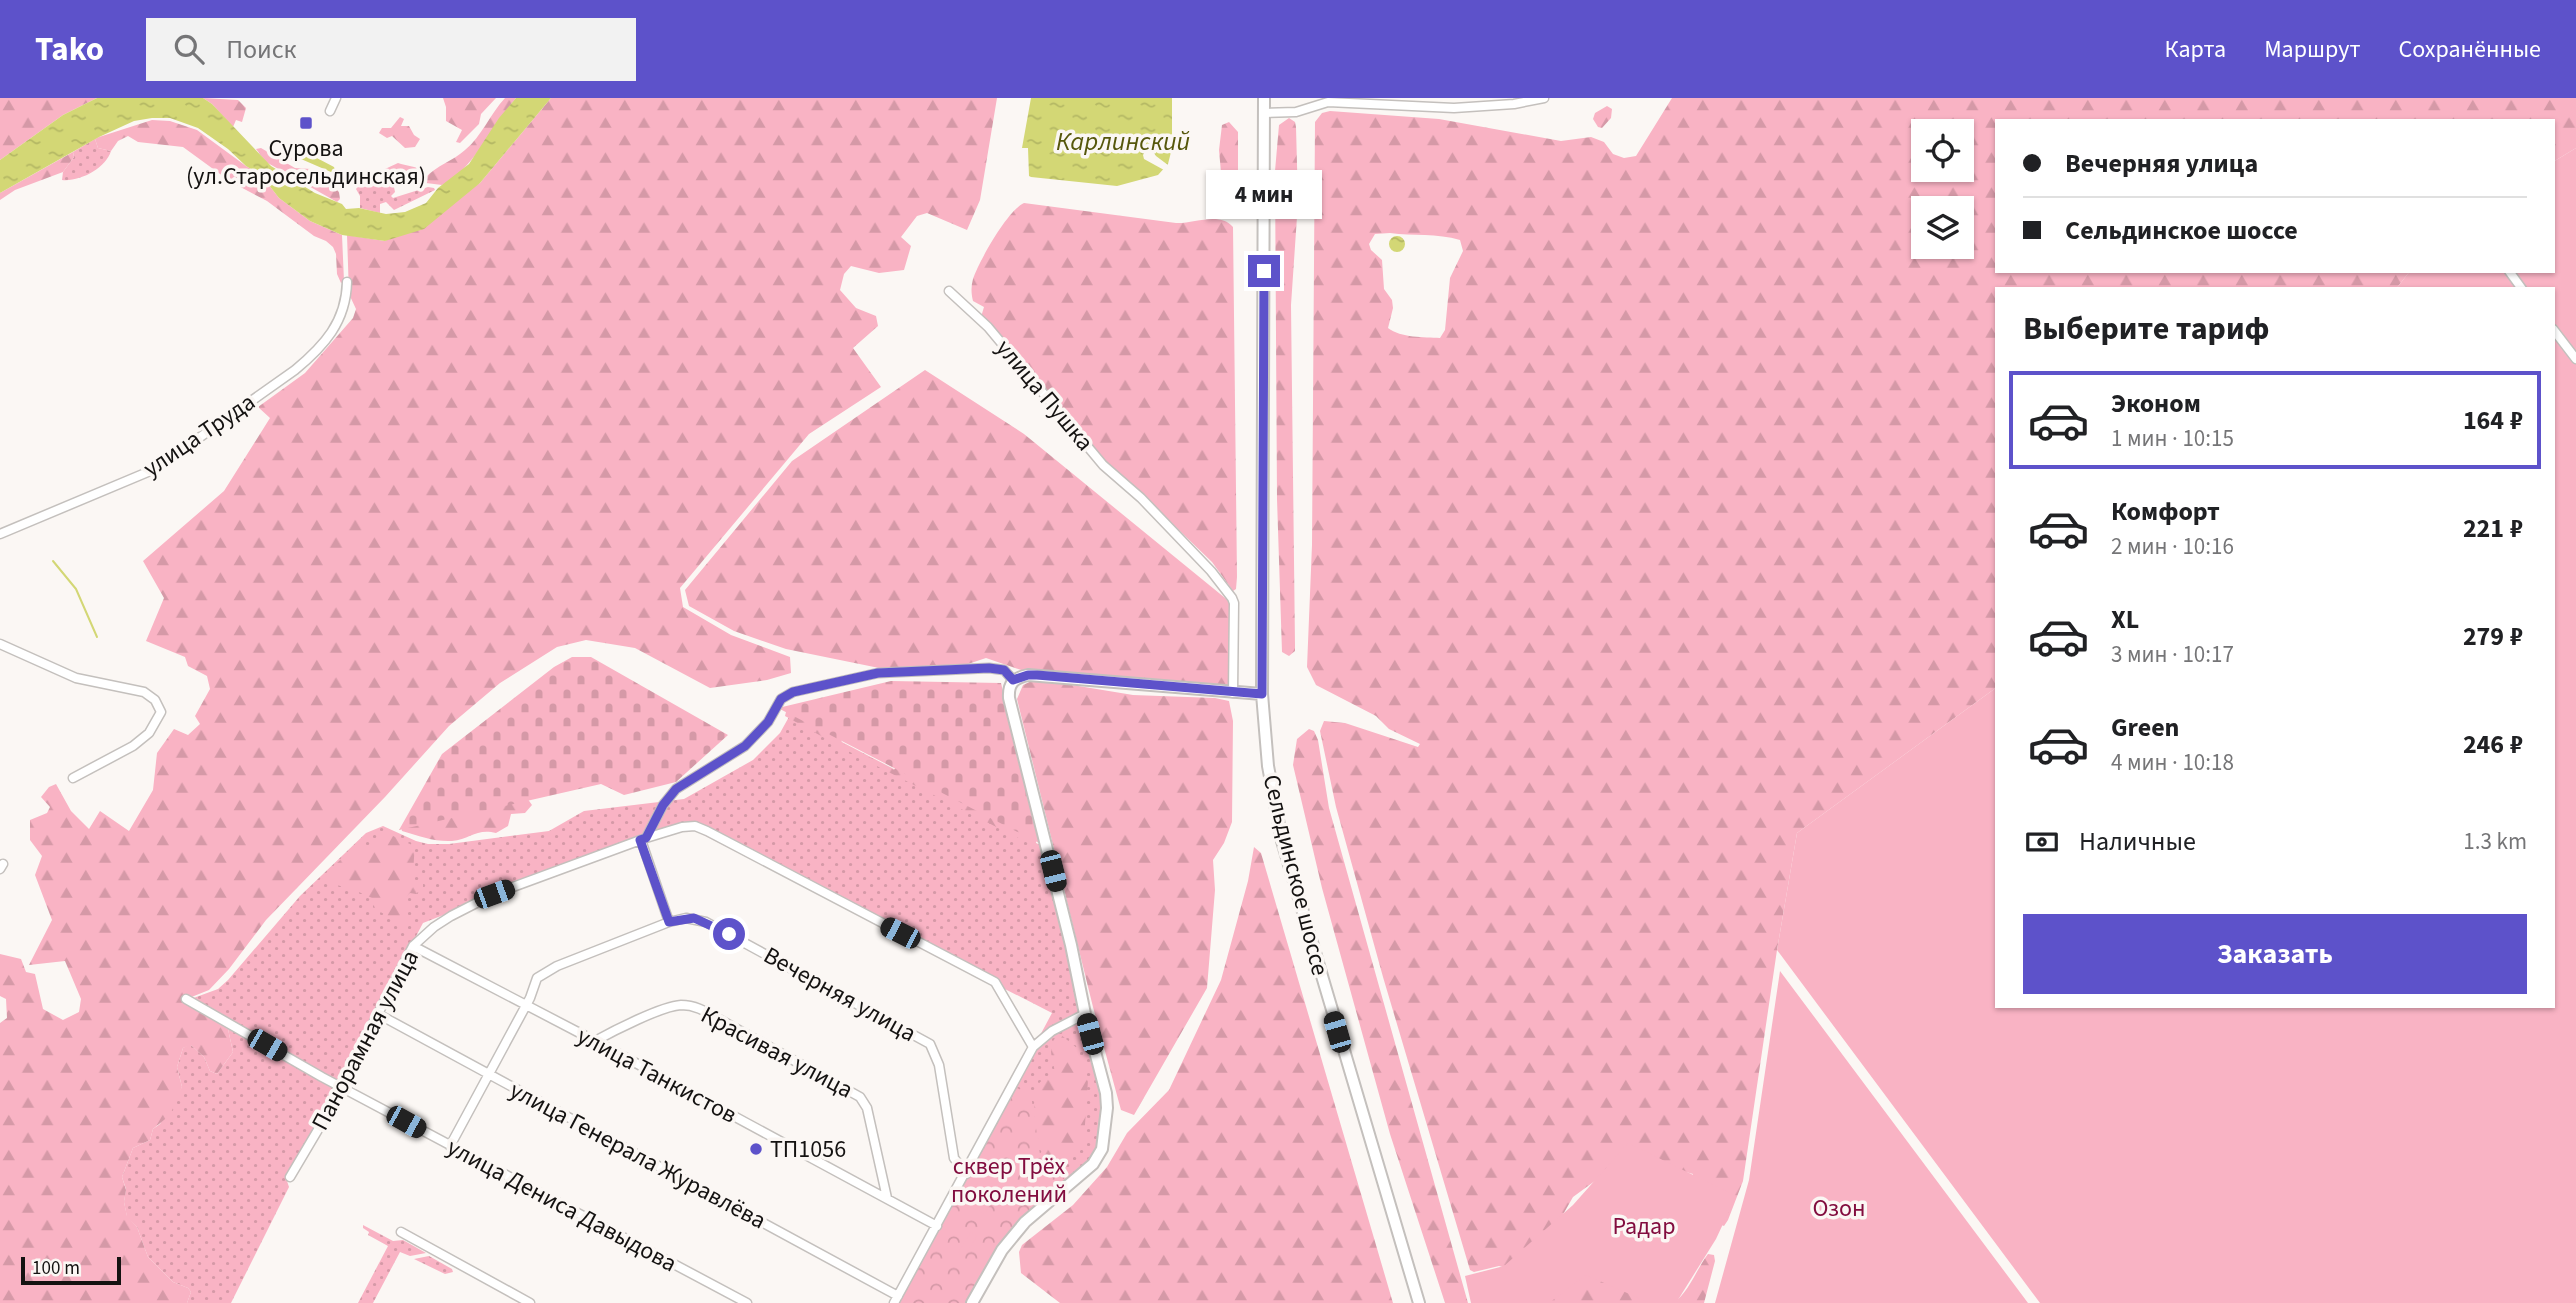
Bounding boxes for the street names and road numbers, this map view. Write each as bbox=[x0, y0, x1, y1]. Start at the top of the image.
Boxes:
street label: улица Пушка bbox=[987, 332, 1102, 459]
street label: улица Труда bbox=[136, 385, 262, 486]
street label: Сельдинское шоссе bbox=[1254, 771, 1337, 979]
street label: Вечерняя улица bbox=[757, 938, 922, 1051]
street label: Панорамная улица bbox=[303, 944, 428, 1137]
street label: Красивая улица bbox=[694, 998, 859, 1107]
street label: улица Танкистов bbox=[571, 1019, 743, 1132]
street label: улица Генерала Журавлёва bbox=[503, 1073, 772, 1238]
street label: улица Дениса Давыдова bbox=[441, 1130, 683, 1281]

